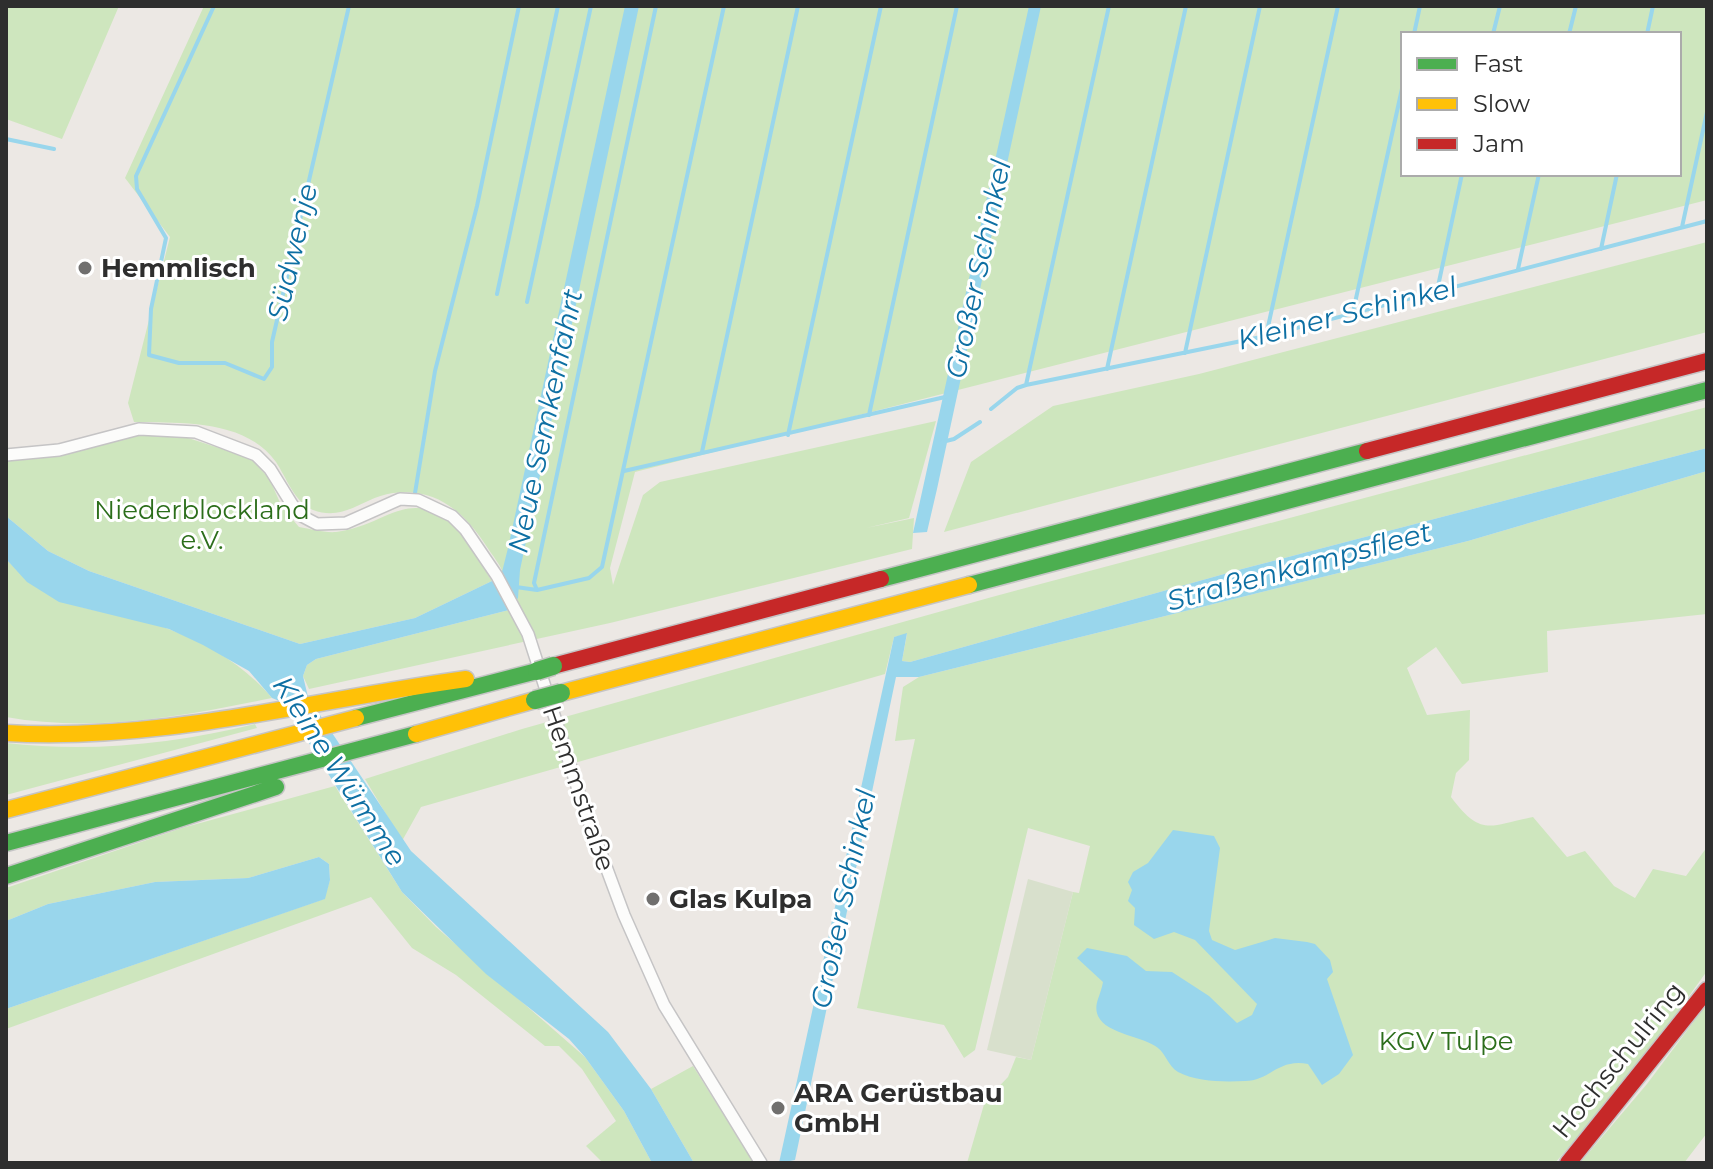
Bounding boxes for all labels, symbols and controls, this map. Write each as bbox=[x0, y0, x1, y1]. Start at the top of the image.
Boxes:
legend bbox=[1401, 32, 1681, 176]
text: Fast bbox=[1473, 49, 1524, 78]
text: Slow bbox=[1473, 89, 1530, 118]
text: Jam bbox=[1472, 129, 1525, 158]
water label: Großer Schinkel bbox=[938, 156, 1018, 382]
water label: Südwenje bbox=[260, 180, 324, 324]
place label: Hemmlisch bbox=[101, 252, 256, 284]
marker: Hemmlisch bbox=[76, 259, 94, 277]
water label: Kleiner Schinkel bbox=[1234, 269, 1461, 357]
water label: Neue Semkenfahrt bbox=[500, 285, 590, 556]
park label: Niederblockland e.V. bbox=[94, 494, 310, 556]
water label: Straßenkampsfleet bbox=[1163, 514, 1436, 618]
water label: Kleine Wümme bbox=[266, 670, 414, 872]
street label: Hemmstraße bbox=[536, 701, 622, 875]
water label: Großer Schinkel bbox=[803, 786, 883, 1012]
place label: Glas Kulpa bbox=[669, 883, 812, 915]
marker: Glas Kulpa bbox=[644, 890, 662, 908]
street label: Hochschulring bbox=[1545, 976, 1691, 1144]
park label: KGV Tulpe bbox=[1379, 1025, 1513, 1057]
place label: ARA Gerüstbau GmbH bbox=[793, 1077, 1003, 1139]
marker: ARA Gerüstbau GmbH bbox=[769, 1099, 787, 1117]

